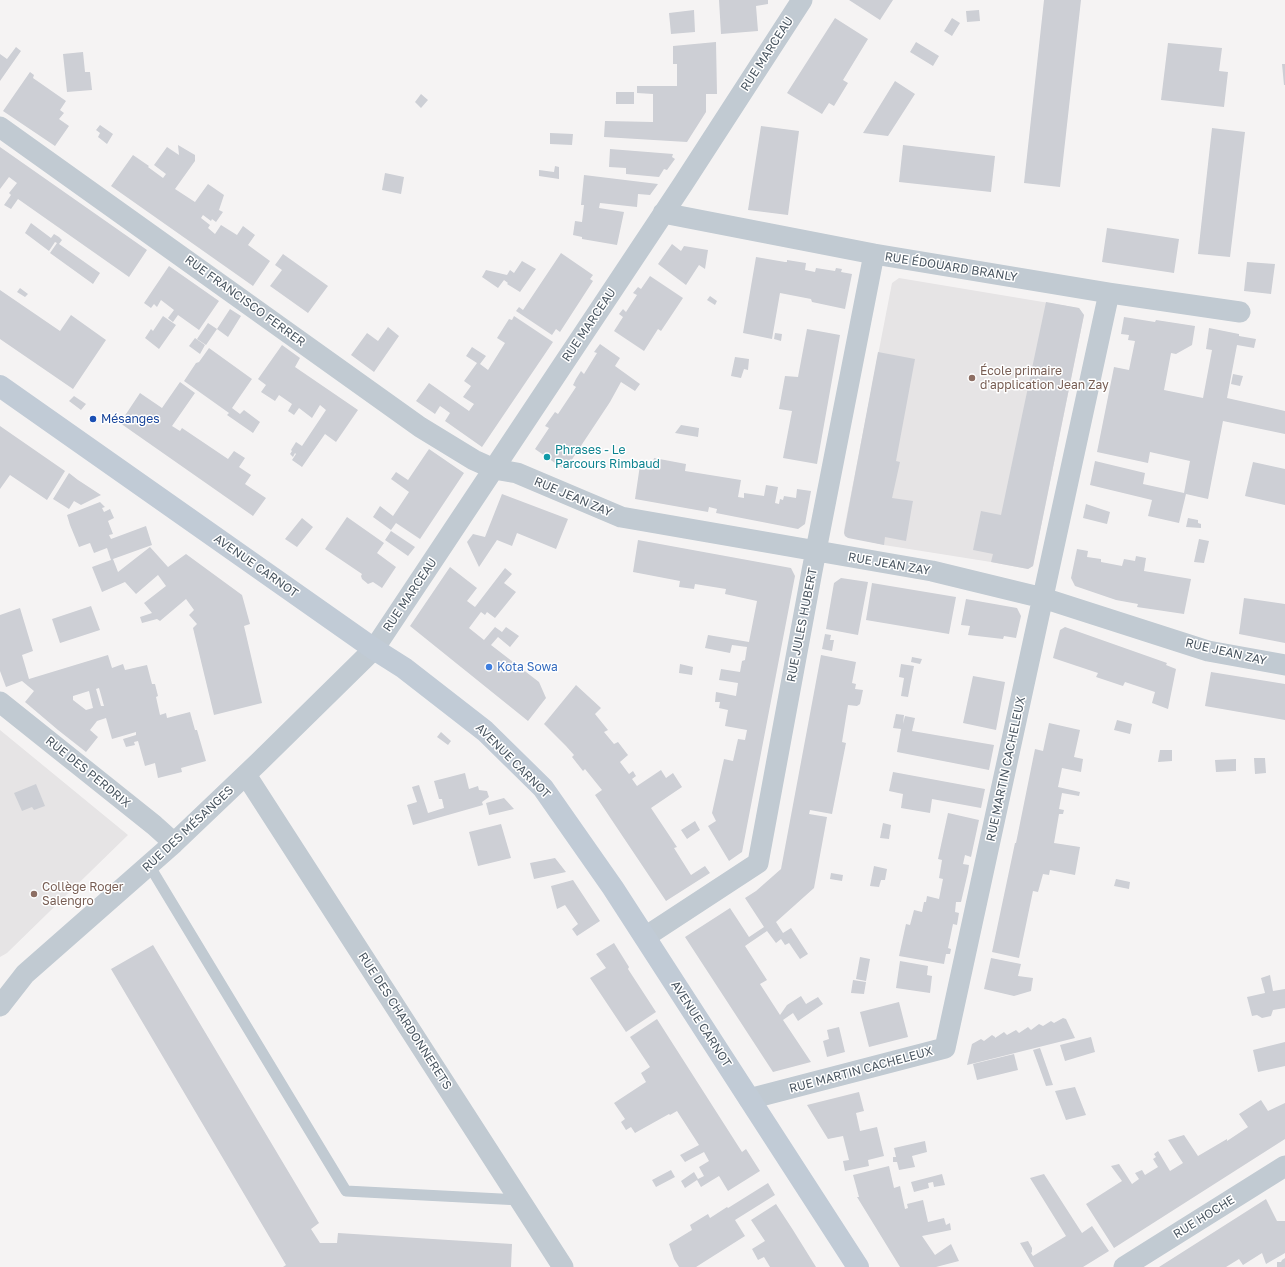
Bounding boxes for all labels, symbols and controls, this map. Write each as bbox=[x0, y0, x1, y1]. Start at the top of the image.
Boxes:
street label: RUE MARCEAU bbox=[738, 14, 796, 94]
street label: RUE ÉDOUARD BRANLY bbox=[884, 249, 1018, 285]
street label: RUE FRANCISCO FERRER bbox=[182, 252, 308, 350]
street label: RUE MARCEAU bbox=[559, 286, 619, 364]
place label: École primaire d'application Jean Zay bbox=[980, 364, 1109, 392]
marker: École primaire d'application Jean Zay bbox=[967, 373, 977, 383]
place label: Mésanges bbox=[101, 412, 159, 426]
marker: Mésanges bbox=[88, 414, 98, 424]
place label: Phrases - Le Parcours Rimbaud bbox=[555, 443, 660, 471]
marker: Phrases - Le Parcours Rimbaud bbox=[542, 452, 552, 462]
street label: RUE JEAN ZAY bbox=[532, 474, 614, 520]
street label: AVENUE CARNOT bbox=[211, 531, 301, 601]
street label: RUE JEAN ZAY bbox=[847, 550, 931, 578]
street label: RUE MARCEAU bbox=[380, 556, 440, 634]
street label: RUE JULES HUBERT bbox=[784, 567, 820, 683]
street label: RUE JEAN ZAY bbox=[1184, 636, 1268, 668]
place label: Kota Sowa bbox=[497, 660, 558, 674]
marker: Kota Sowa bbox=[484, 662, 494, 672]
street label: RUE MARTIN CACHELEUX bbox=[984, 695, 1028, 843]
street label: AVENUE CARNOT bbox=[473, 721, 553, 801]
street label: RUE DES PERDRIX bbox=[43, 733, 133, 811]
street label: RUE DES MÉSANGES bbox=[139, 783, 237, 875]
place label: Collège Roger Salengro bbox=[42, 880, 123, 908]
marker: Collège Roger Salengro bbox=[29, 889, 39, 899]
street label: RUE DES CHARDONNERETS bbox=[355, 950, 455, 1092]
street label: AVENUE CARNOT bbox=[668, 978, 734, 1070]
street label: RUE MARTIN CACHELEUX bbox=[788, 1044, 934, 1096]
street label: RUE HOCHE bbox=[1171, 1192, 1237, 1242]

